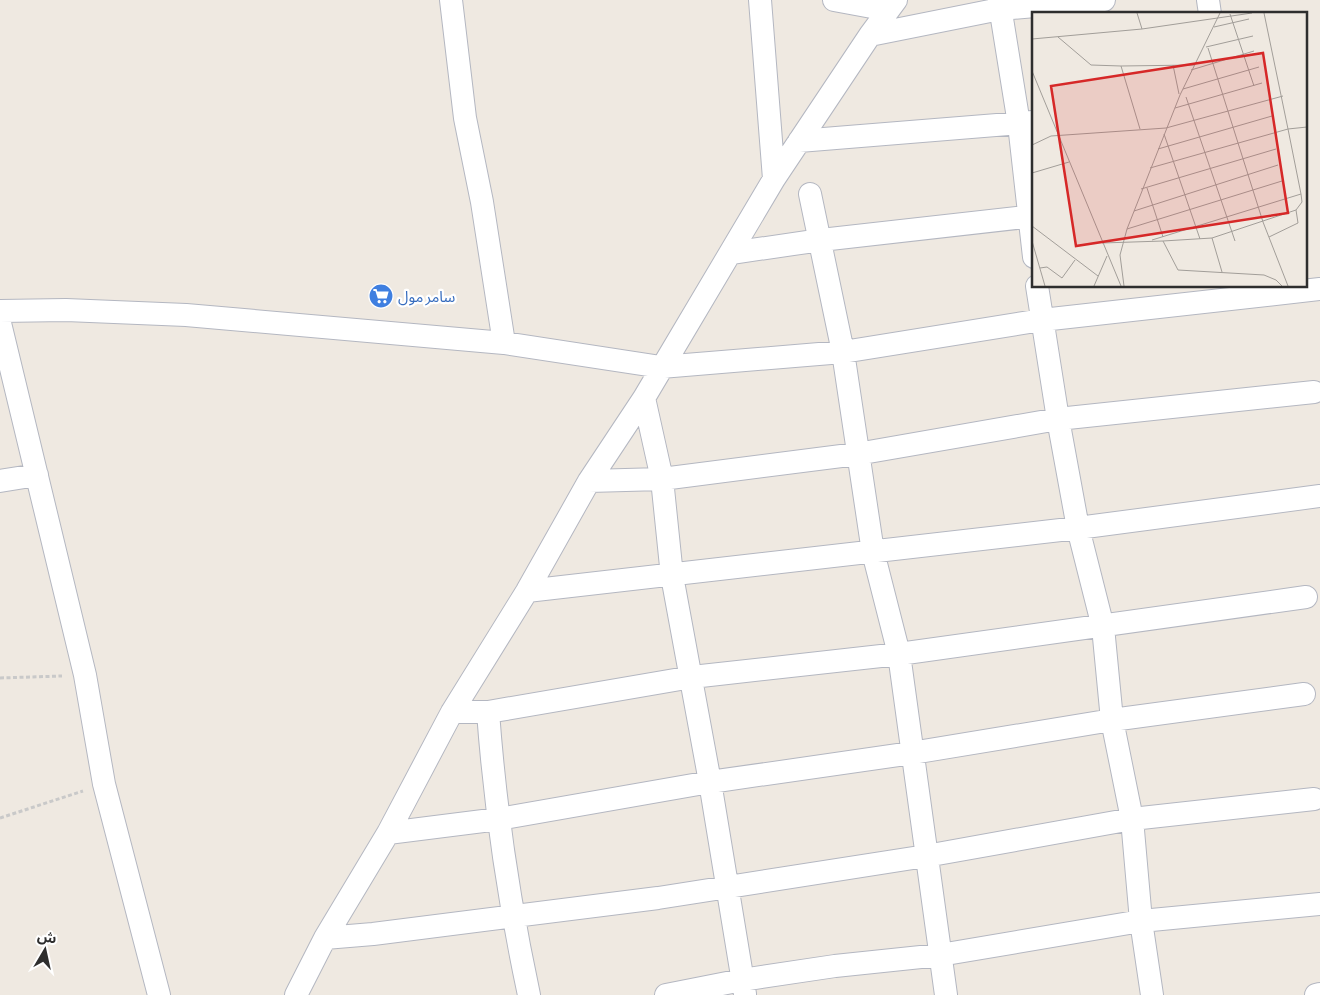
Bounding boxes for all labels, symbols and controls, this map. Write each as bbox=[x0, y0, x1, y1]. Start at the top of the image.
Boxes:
inset map bbox=[1032, 12, 1308, 288]
supermarket icon: سامر مول bbox=[368, 283, 394, 309]
place label: سامر مول bbox=[398, 288, 456, 306]
north arrow bbox=[20, 925, 70, 975]
text: ش bbox=[36, 928, 58, 947]

